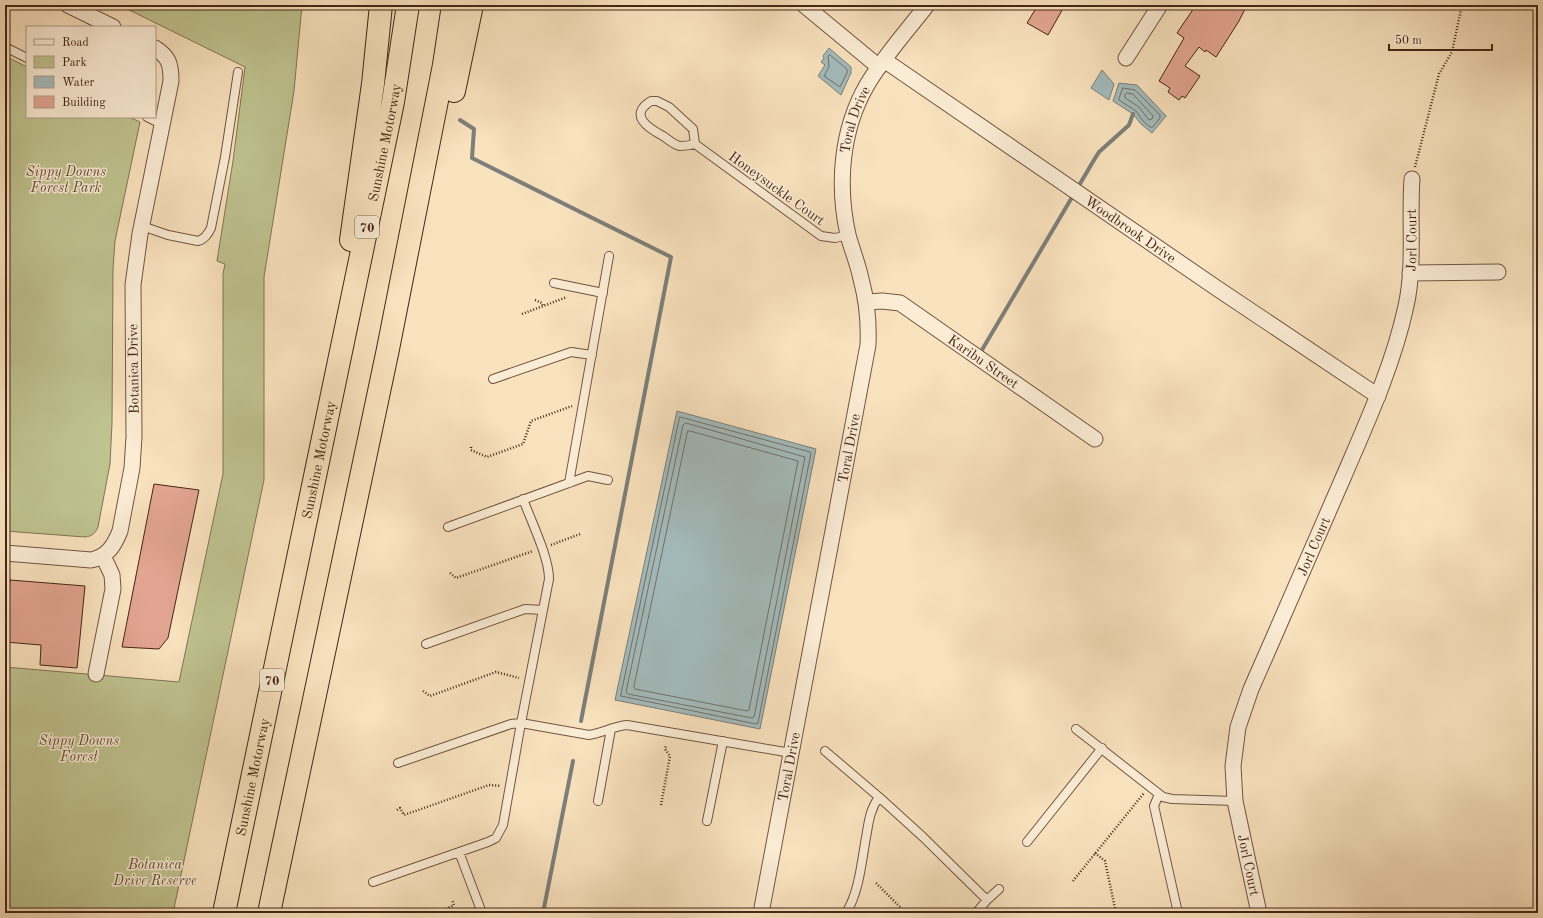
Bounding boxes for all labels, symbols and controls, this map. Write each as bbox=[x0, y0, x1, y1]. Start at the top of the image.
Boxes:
legend bbox=[26, 26, 156, 118]
scale bar bbox=[1389, 26, 1492, 52]
text: 50 m bbox=[1395, 34, 1422, 47]
text: Road bbox=[62, 37, 89, 49]
text: Park bbox=[62, 57, 87, 69]
text: Water bbox=[62, 77, 95, 89]
street label: Sunshine Motorway bbox=[366, 82, 404, 203]
street label: Toral Drive bbox=[838, 84, 873, 154]
text: Building bbox=[62, 97, 106, 109]
street label: Honeysuckle Court bbox=[726, 149, 827, 228]
park label: Sippy Downs Forest Park bbox=[26, 165, 106, 195]
street label: Woodbrook Drive bbox=[1082, 194, 1178, 266]
street label: Jorl Court bbox=[1405, 209, 1419, 272]
road number: 70 bbox=[355, 216, 379, 238]
street label: Botanica Drive bbox=[126, 324, 142, 414]
street label: Karibu Street bbox=[945, 333, 1021, 392]
street label: Sunshine Motorway bbox=[300, 399, 339, 520]
street label: Toral Drive bbox=[836, 413, 863, 484]
street label: Jorl Court bbox=[1295, 515, 1333, 578]
road number: 70 bbox=[260, 669, 284, 691]
street label: Sunshine Motorway bbox=[234, 716, 273, 837]
street label: Toral Drive bbox=[776, 731, 803, 802]
park label: Sippy Downs Forest bbox=[39, 734, 119, 764]
street label: Jorl Court bbox=[1235, 833, 1261, 897]
park label: Botanica Drive Reserve bbox=[112, 858, 197, 888]

